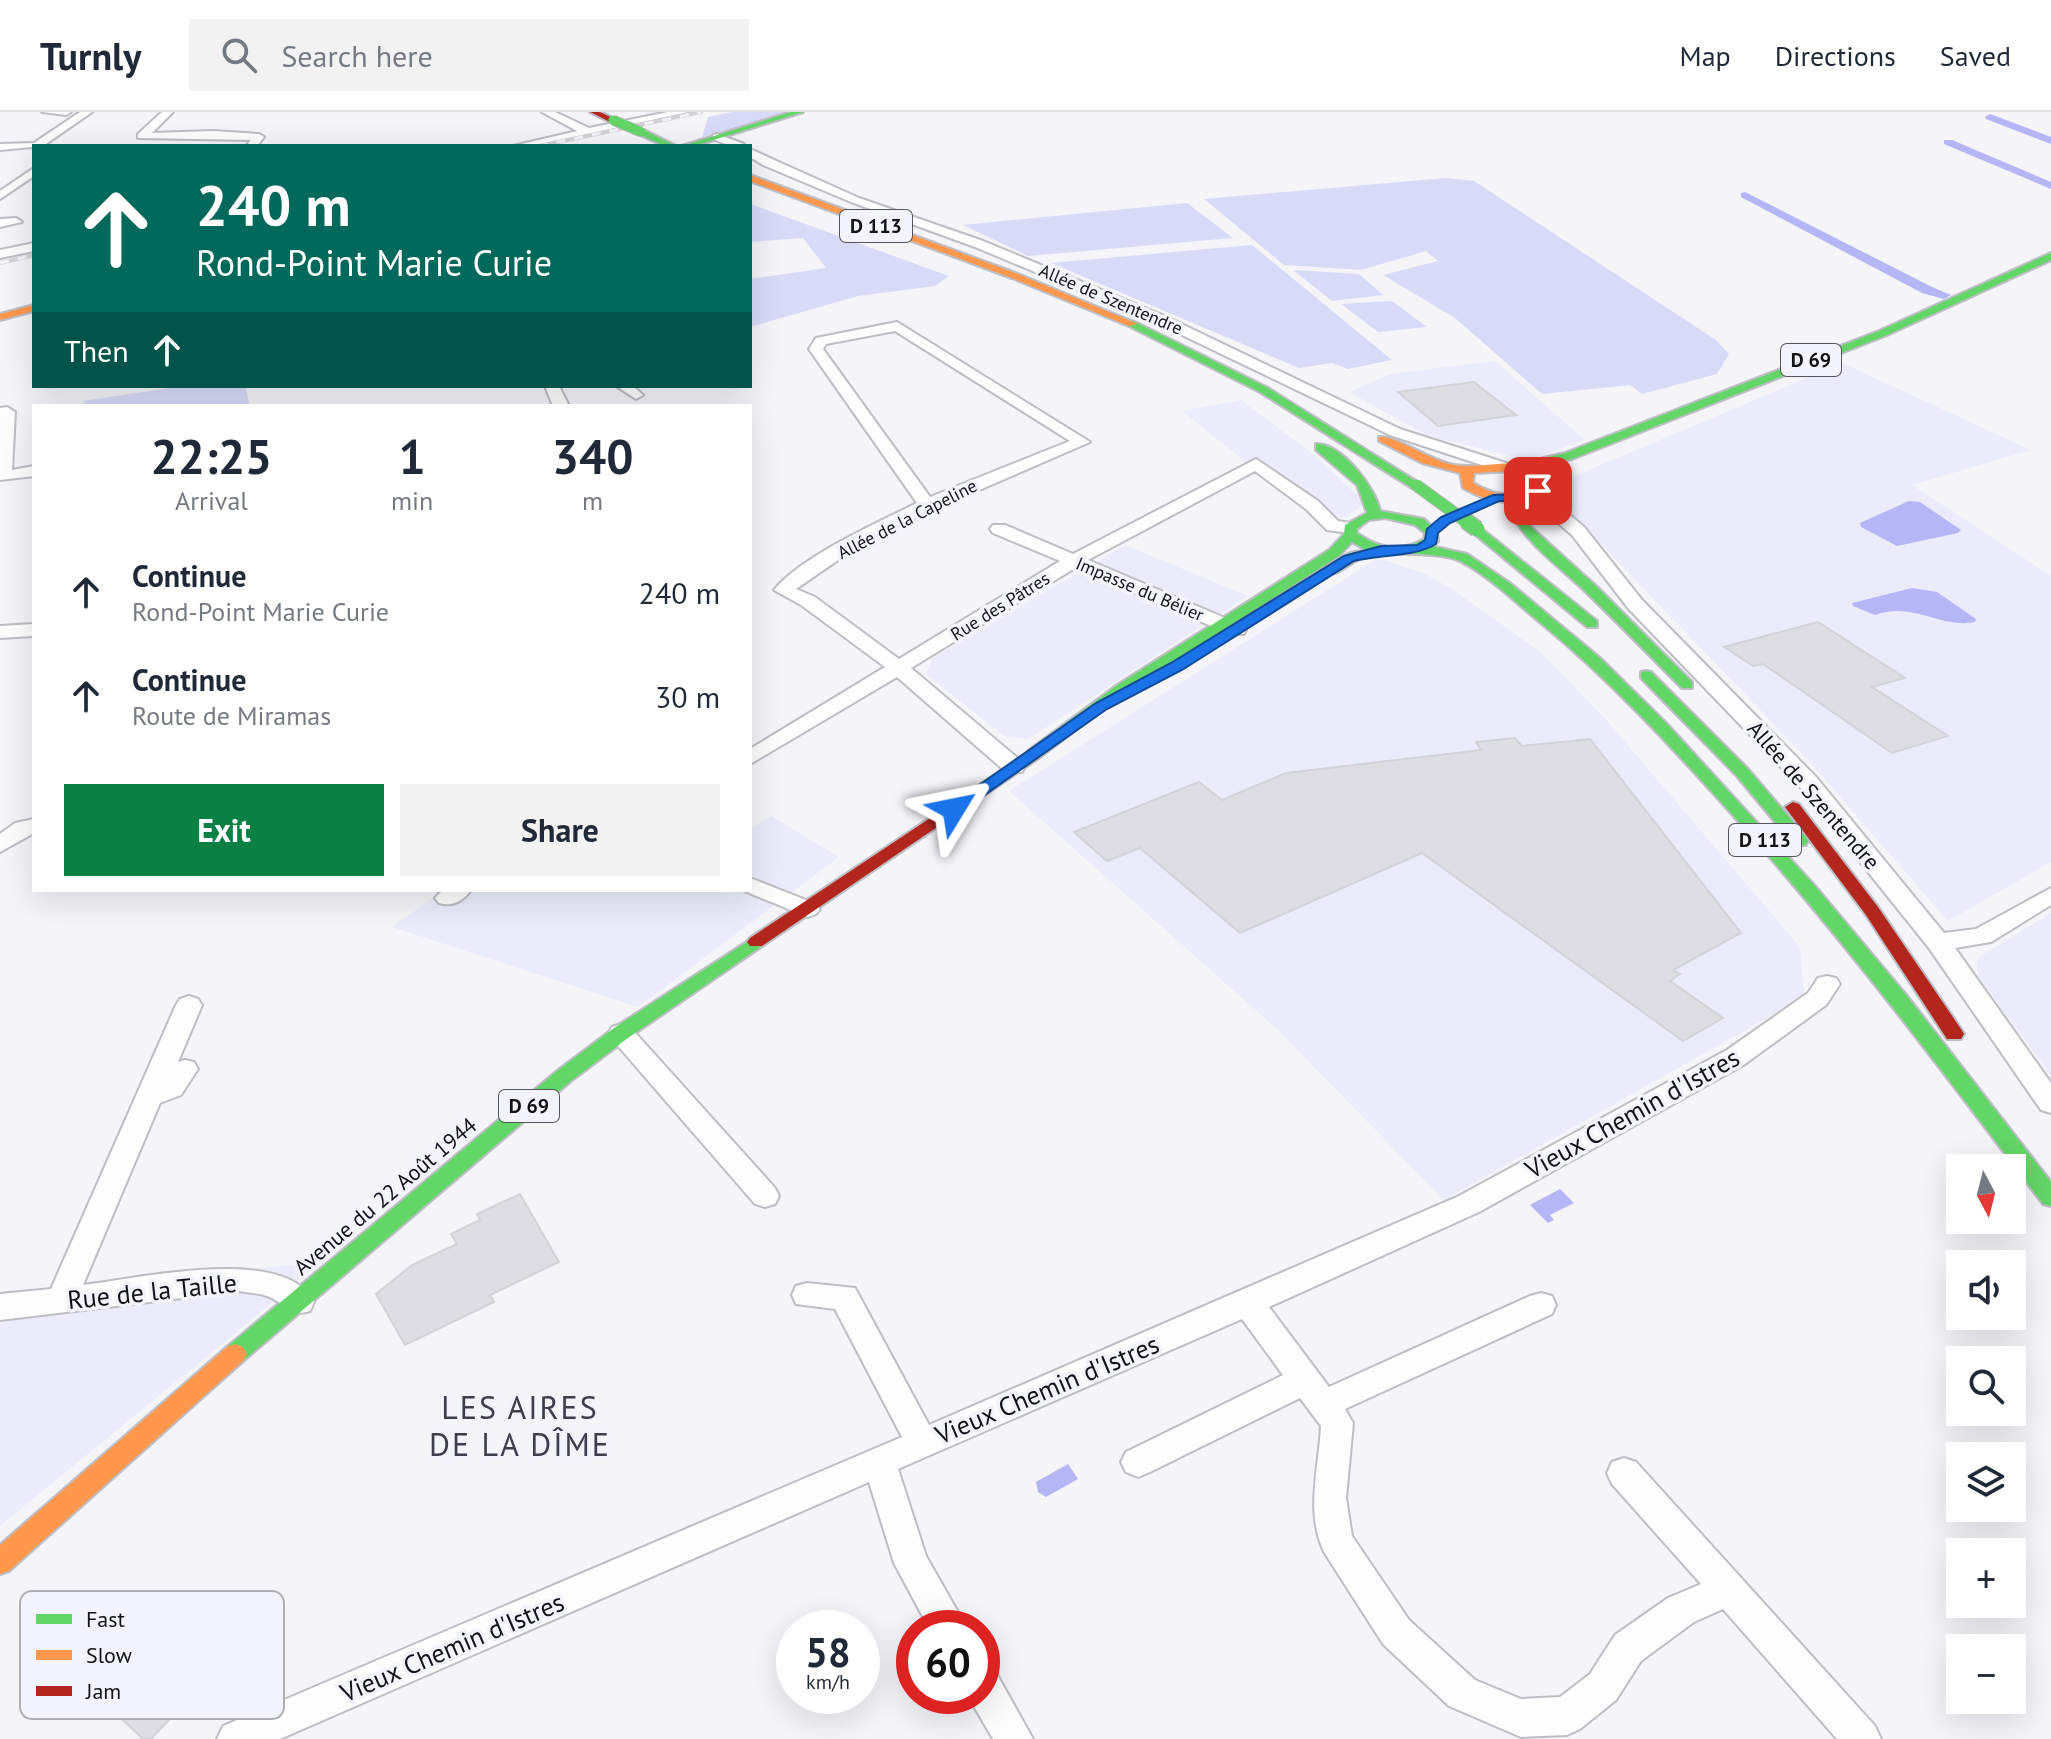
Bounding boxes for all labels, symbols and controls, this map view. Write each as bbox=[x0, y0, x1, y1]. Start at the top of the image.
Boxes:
search box bbox=[189, 19, 749, 91]
text: Turnly bbox=[40, 31, 141, 80]
icon: search bbox=[217, 33, 261, 77]
text: Search here bbox=[281, 36, 433, 75]
text: Map bbox=[1680, 37, 1731, 74]
text: Directions bbox=[1775, 37, 1896, 74]
text: Saved bbox=[1940, 37, 2011, 74]
text: 240 m bbox=[196, 169, 351, 241]
icon: ahead bbox=[64, 176, 168, 280]
road number: D 113 bbox=[840, 210, 912, 242]
text: Rond-Point Marie Curie bbox=[196, 239, 552, 286]
street label: Allée de Szentendre bbox=[1036, 258, 1186, 340]
icon: ahead bbox=[145, 328, 189, 372]
text: Then bbox=[64, 331, 129, 370]
road number: D 69 bbox=[1781, 344, 1841, 376]
text: 22:25 bbox=[151, 425, 272, 487]
text: 1 bbox=[398, 425, 426, 487]
text: 340 bbox=[552, 425, 633, 487]
pin bbox=[1504, 457, 1572, 525]
icon: arrive bbox=[1516, 469, 1560, 513]
street label: Allée de la Capeline bbox=[833, 474, 981, 564]
text: Arrival bbox=[175, 484, 248, 517]
text: min bbox=[391, 484, 433, 517]
text: m bbox=[582, 484, 603, 517]
street label: Impasse du Bélier bbox=[1073, 552, 1207, 626]
text: Continue bbox=[132, 556, 246, 595]
street label: Rue des Pâtres bbox=[946, 566, 1054, 646]
icon: ahead bbox=[64, 570, 108, 614]
text: 240 m bbox=[639, 573, 720, 612]
text: Rond-Point Marie Curie bbox=[132, 595, 389, 628]
text: Continue bbox=[132, 660, 246, 699]
icon: ahead bbox=[64, 674, 108, 718]
text: 30 m bbox=[655, 677, 720, 716]
text: Route de Miramas bbox=[132, 699, 331, 732]
street label: Allée de Szentendre bbox=[1742, 715, 1886, 875]
position arrow bbox=[912, 767, 996, 851]
button: Exit bbox=[64, 784, 384, 876]
button: Share bbox=[400, 784, 720, 876]
road number: D 113 bbox=[1729, 824, 1801, 856]
street label: Vieux Chemin d'Istres bbox=[1518, 1040, 1745, 1186]
road number: D 69 bbox=[499, 1090, 559, 1122]
street label: Avenue du 22 Août 1944 bbox=[288, 1111, 482, 1281]
north arrow bbox=[1946, 1154, 2026, 1234]
map controls bbox=[1946, 1154, 2026, 1714]
button: sound bbox=[1946, 1250, 2026, 1330]
street label: Rue de la Taille bbox=[66, 1266, 238, 1316]
street label: Vieux Chemin d'Istres bbox=[929, 1327, 1164, 1451]
button: search bbox=[1946, 1346, 2026, 1426]
district label: LES AIRES DE LA DÎME bbox=[429, 1386, 611, 1465]
button: layers bbox=[1946, 1442, 2026, 1522]
button: + bbox=[1946, 1538, 2026, 1618]
street label: Vieux Chemin d'Istres bbox=[334, 1585, 569, 1709]
legend bbox=[20, 1591, 284, 1719]
text: Fast bbox=[86, 1605, 126, 1633]
speed limit sign: 60 bbox=[896, 1610, 1000, 1714]
text: 58 bbox=[805, 1626, 851, 1678]
button: − bbox=[1946, 1634, 2026, 1714]
text: Slow bbox=[86, 1641, 132, 1669]
text: km/h bbox=[806, 1669, 850, 1695]
text: Jam bbox=[85, 1677, 121, 1705]

